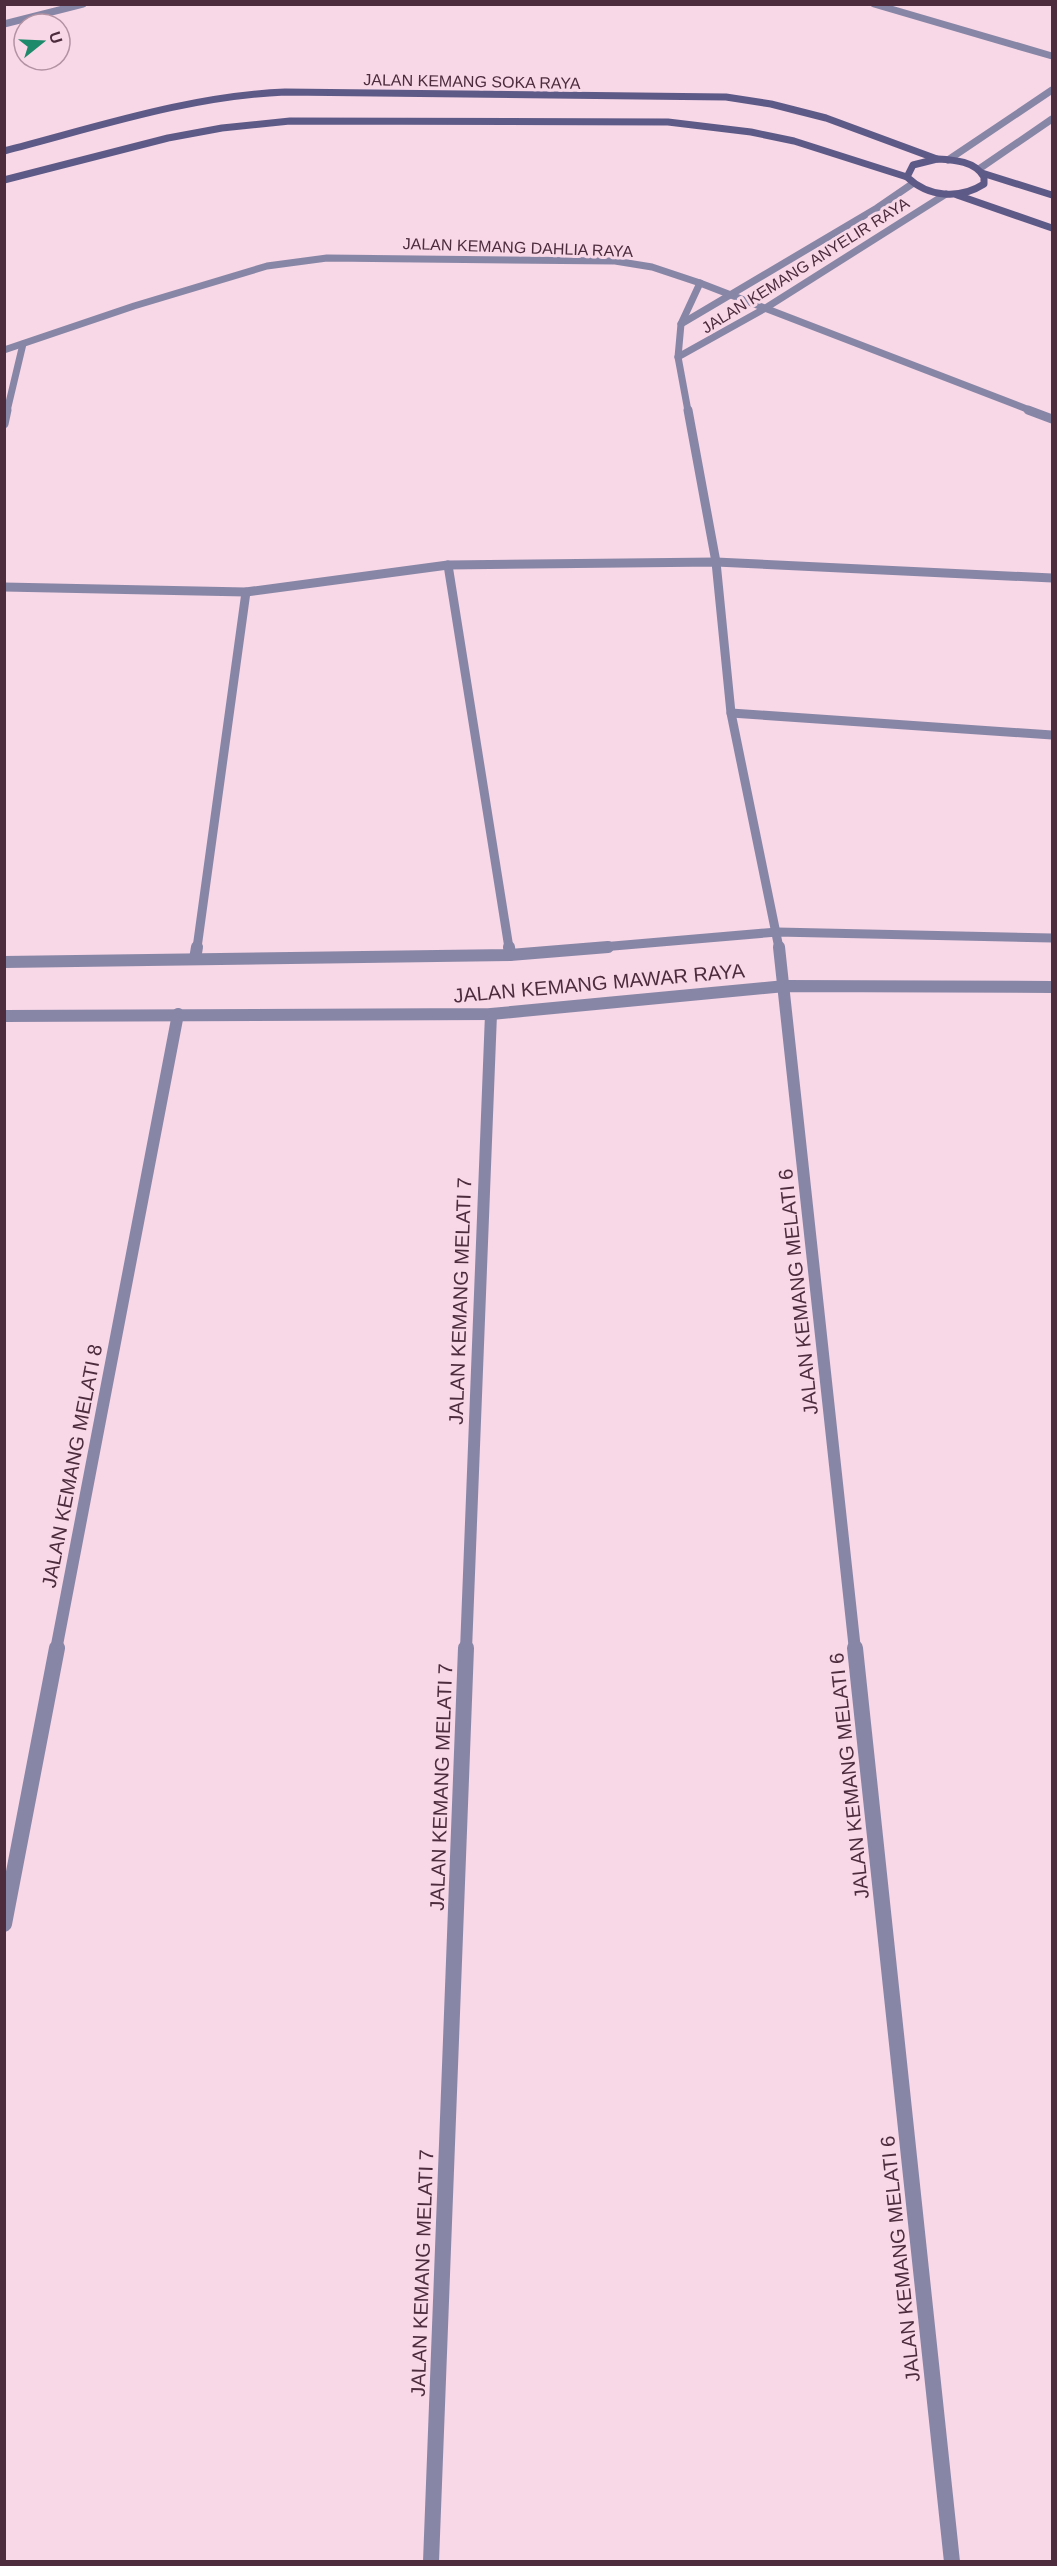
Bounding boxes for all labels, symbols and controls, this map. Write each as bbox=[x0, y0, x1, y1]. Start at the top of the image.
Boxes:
north arrow bbox=[12, 12, 72, 72]
text: U bbox=[46, 29, 66, 46]
street label: JALAN KEMANG SOKA RAYA bbox=[363, 71, 581, 92]
street label: JALAN KEMANG ANYELIR RAYA bbox=[698, 194, 912, 337]
street label: JALAN KEMANG DAHLIA RAYA bbox=[402, 235, 634, 260]
street label: JALAN KEMANG MAWAR RAYA bbox=[452, 959, 746, 1007]
street label: JALAN KEMANG MELATI 6 bbox=[774, 1168, 822, 1416]
street label: JALAN KEMANG MELATI 7 bbox=[445, 1177, 475, 1425]
street label: JALAN KEMANG MELATI 8 bbox=[38, 1342, 106, 1590]
street label: JALAN KEMANG MELATI 6 bbox=[825, 1652, 873, 1900]
street label: JALAN KEMANG MELATI 7 bbox=[426, 1663, 456, 1911]
street label: JALAN KEMANG MELATI 6 bbox=[876, 2135, 924, 2383]
street label: JALAN KEMANG MELATI 7 bbox=[407, 2149, 437, 2397]

